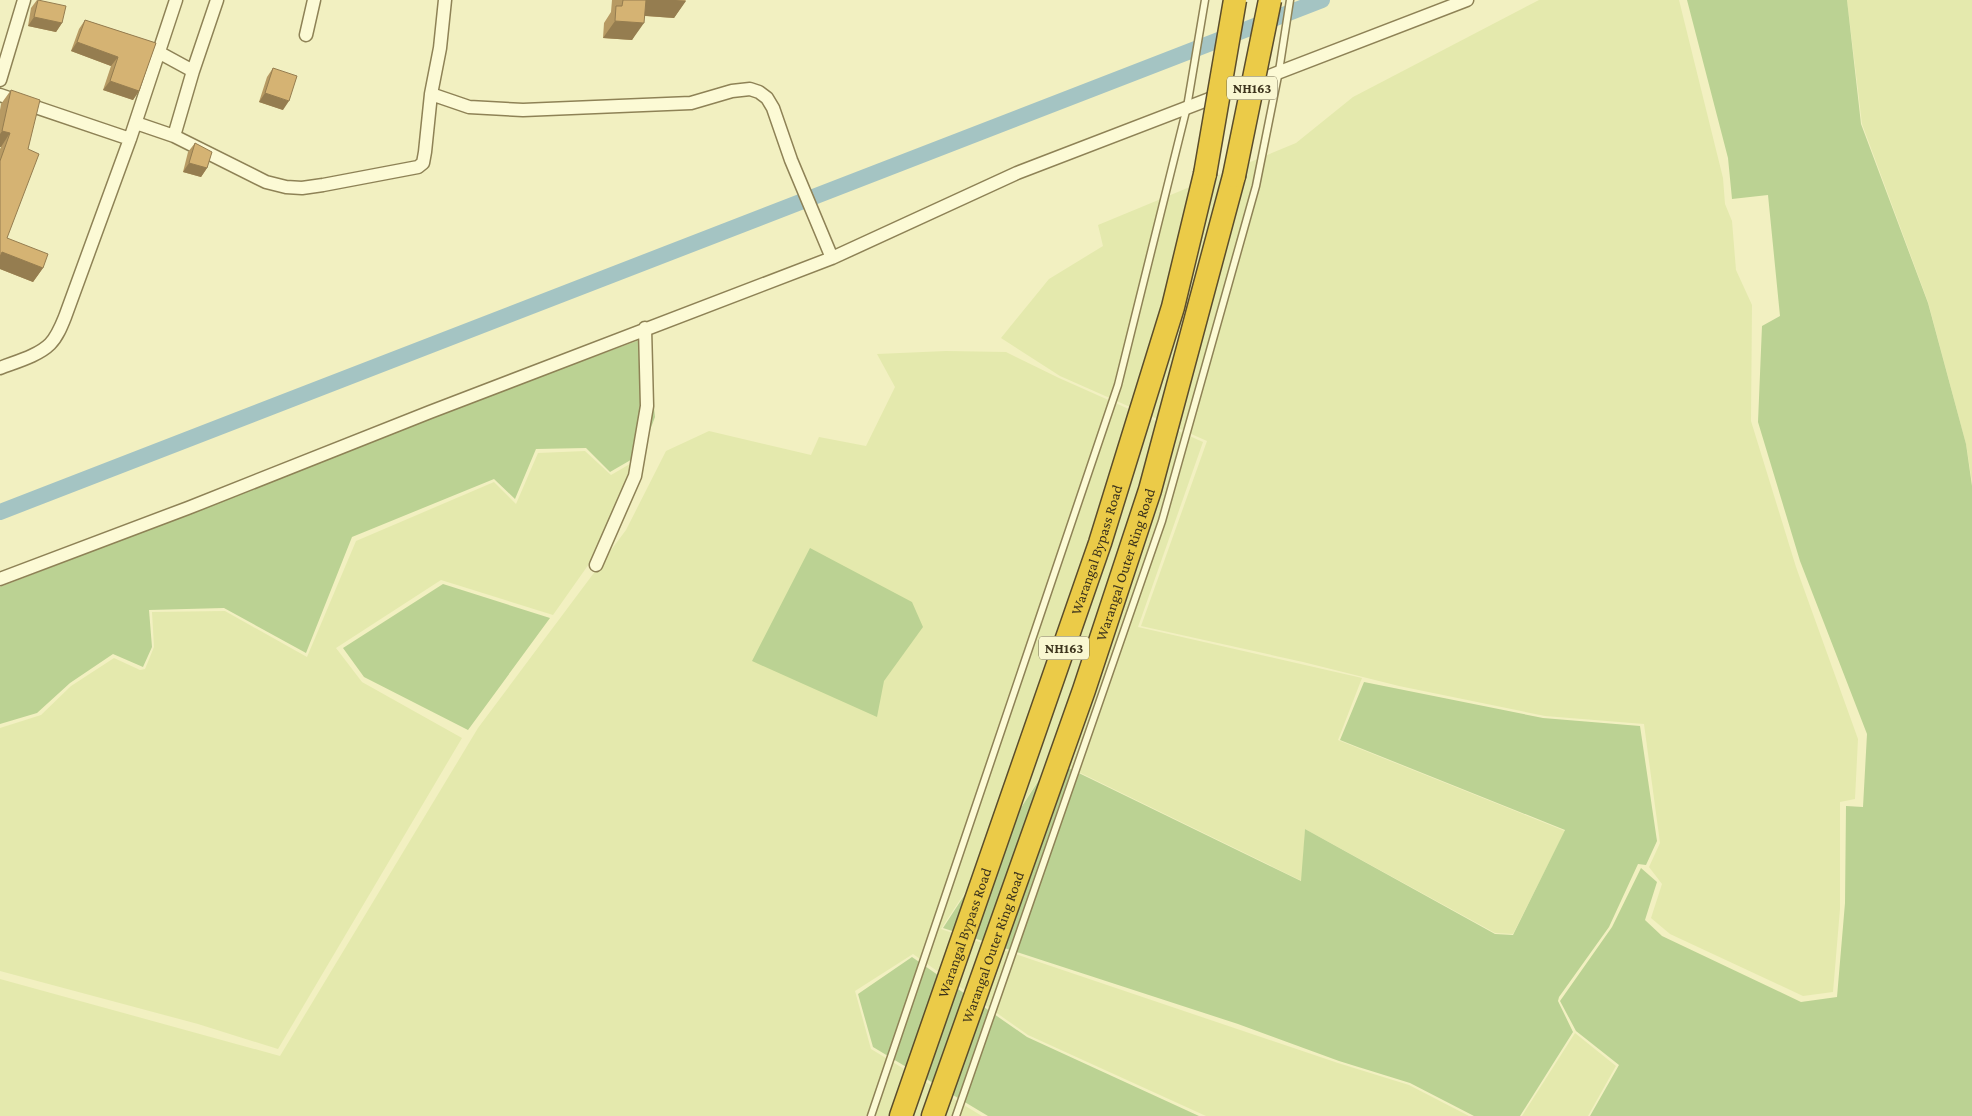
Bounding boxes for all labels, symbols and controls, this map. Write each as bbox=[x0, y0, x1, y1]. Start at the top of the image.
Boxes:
road number: NH163 bbox=[1227, 76, 1277, 100]
street label: Warangal Bypass Road bbox=[1068, 483, 1126, 617]
street label: Warangal Outer Ring Road bbox=[1093, 486, 1158, 643]
road number: NH163 bbox=[1039, 636, 1089, 660]
street label: Warangal Bypass Road bbox=[935, 866, 995, 1000]
street label: Warangal Outer Ring Road bbox=[959, 869, 1027, 1025]

